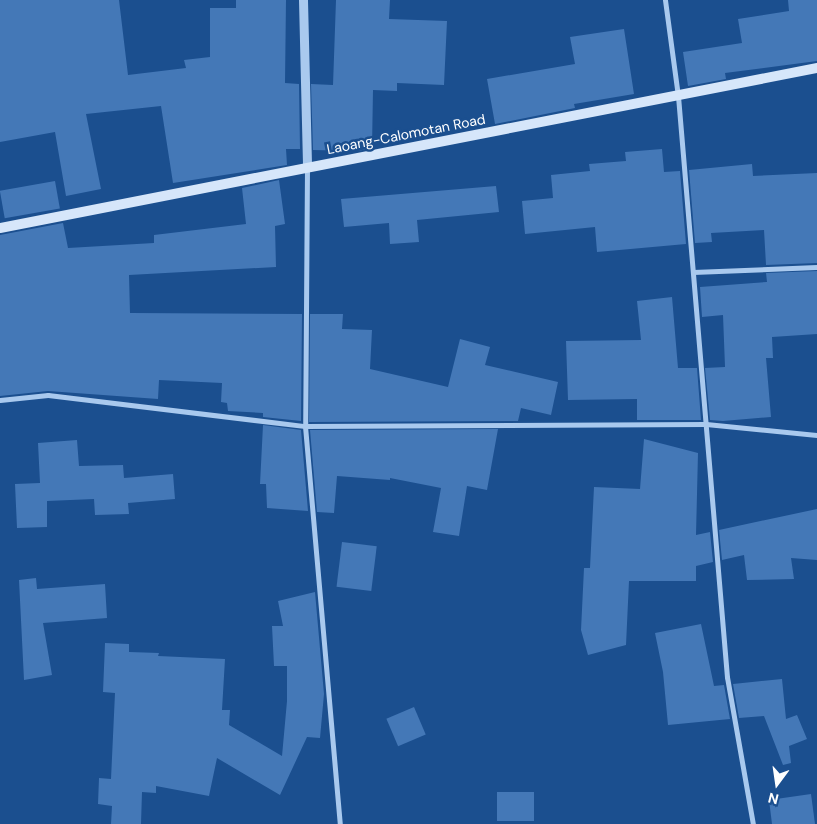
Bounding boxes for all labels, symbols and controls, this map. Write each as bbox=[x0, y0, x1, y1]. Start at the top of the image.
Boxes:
street label: Laoang-Calomotan Road bbox=[325, 110, 487, 158]
north arrow bbox=[752, 759, 802, 809]
text: N bbox=[766, 789, 781, 809]

